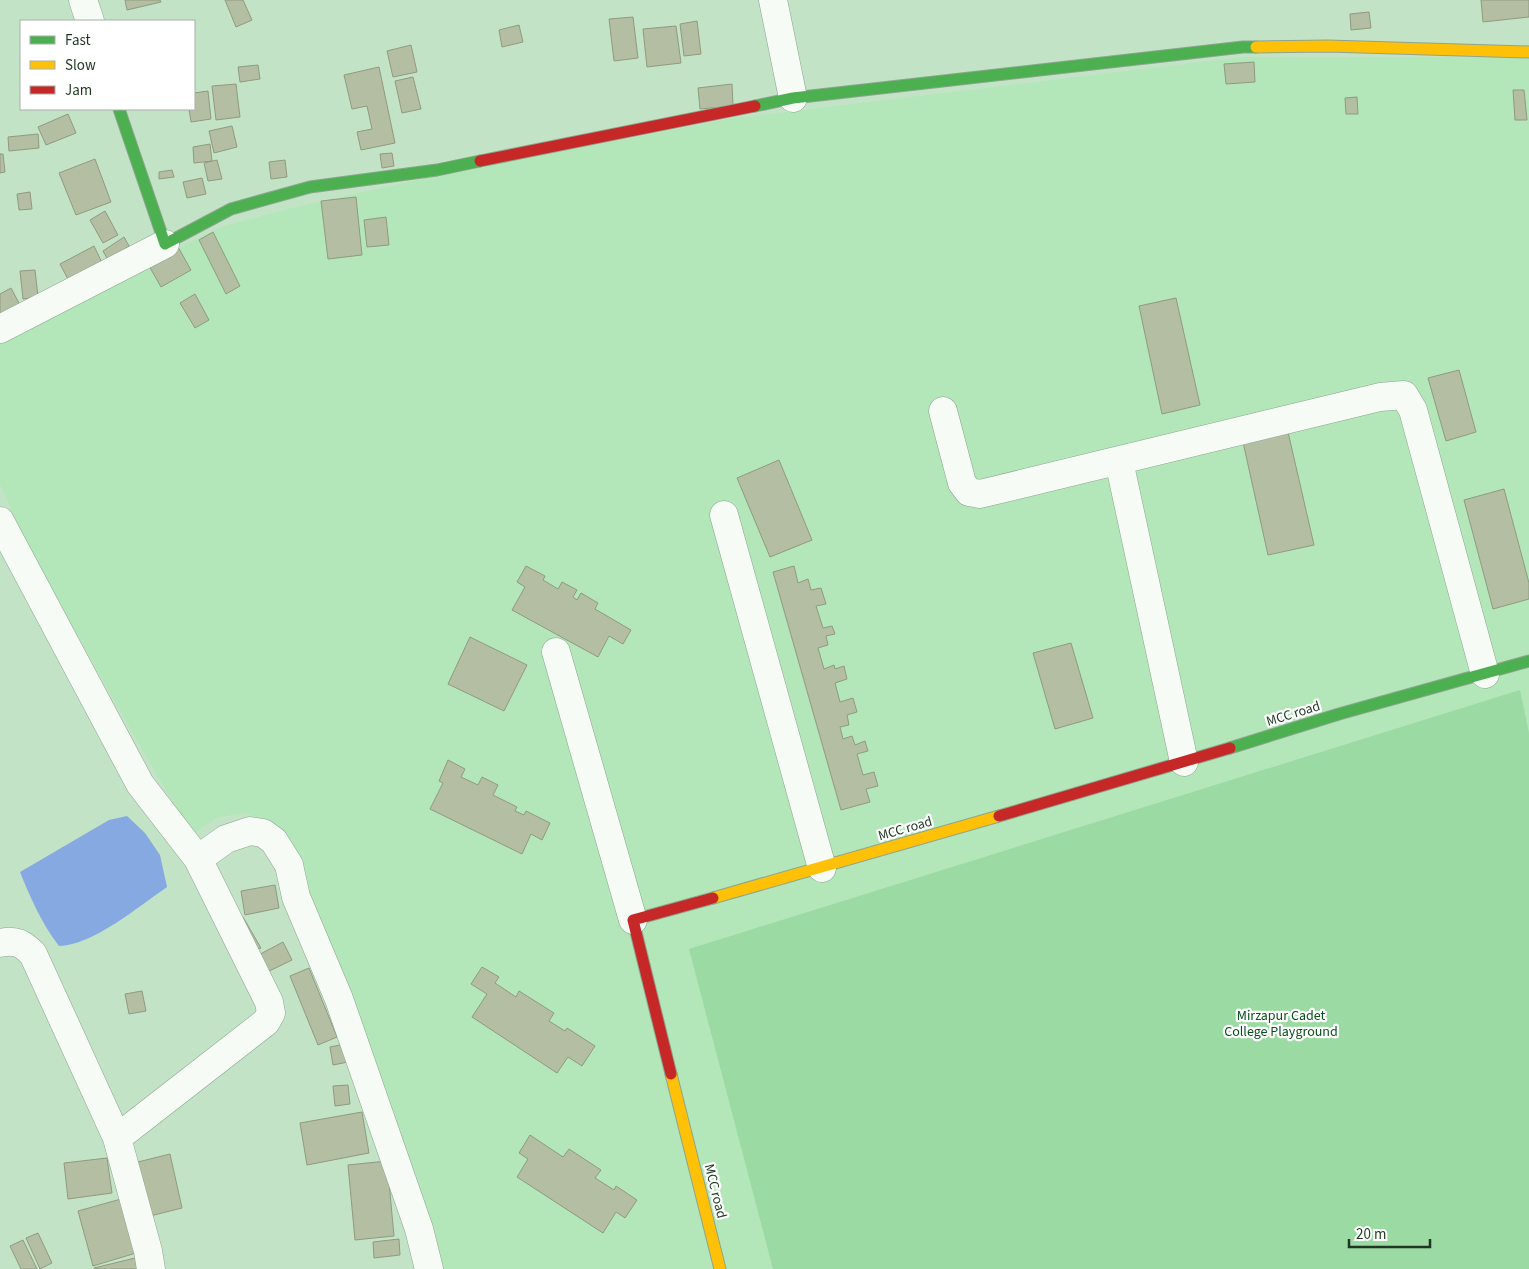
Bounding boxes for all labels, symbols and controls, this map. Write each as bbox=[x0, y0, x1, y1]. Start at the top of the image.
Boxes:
legend bbox=[20, 20, 195, 110]
text: Fast bbox=[65, 30, 91, 51]
text: Slow bbox=[65, 55, 96, 76]
text: Jam bbox=[65, 80, 92, 101]
street label: MCC road bbox=[1264, 696, 1323, 732]
street label: MCC road bbox=[876, 812, 935, 846]
park label: Mirzapur Cadet College Playground bbox=[1224, 1006, 1338, 1042]
street label: MCC road bbox=[699, 1162, 731, 1221]
scale bar bbox=[1349, 1216, 1430, 1248]
text: 20 m bbox=[1356, 1224, 1386, 1245]

